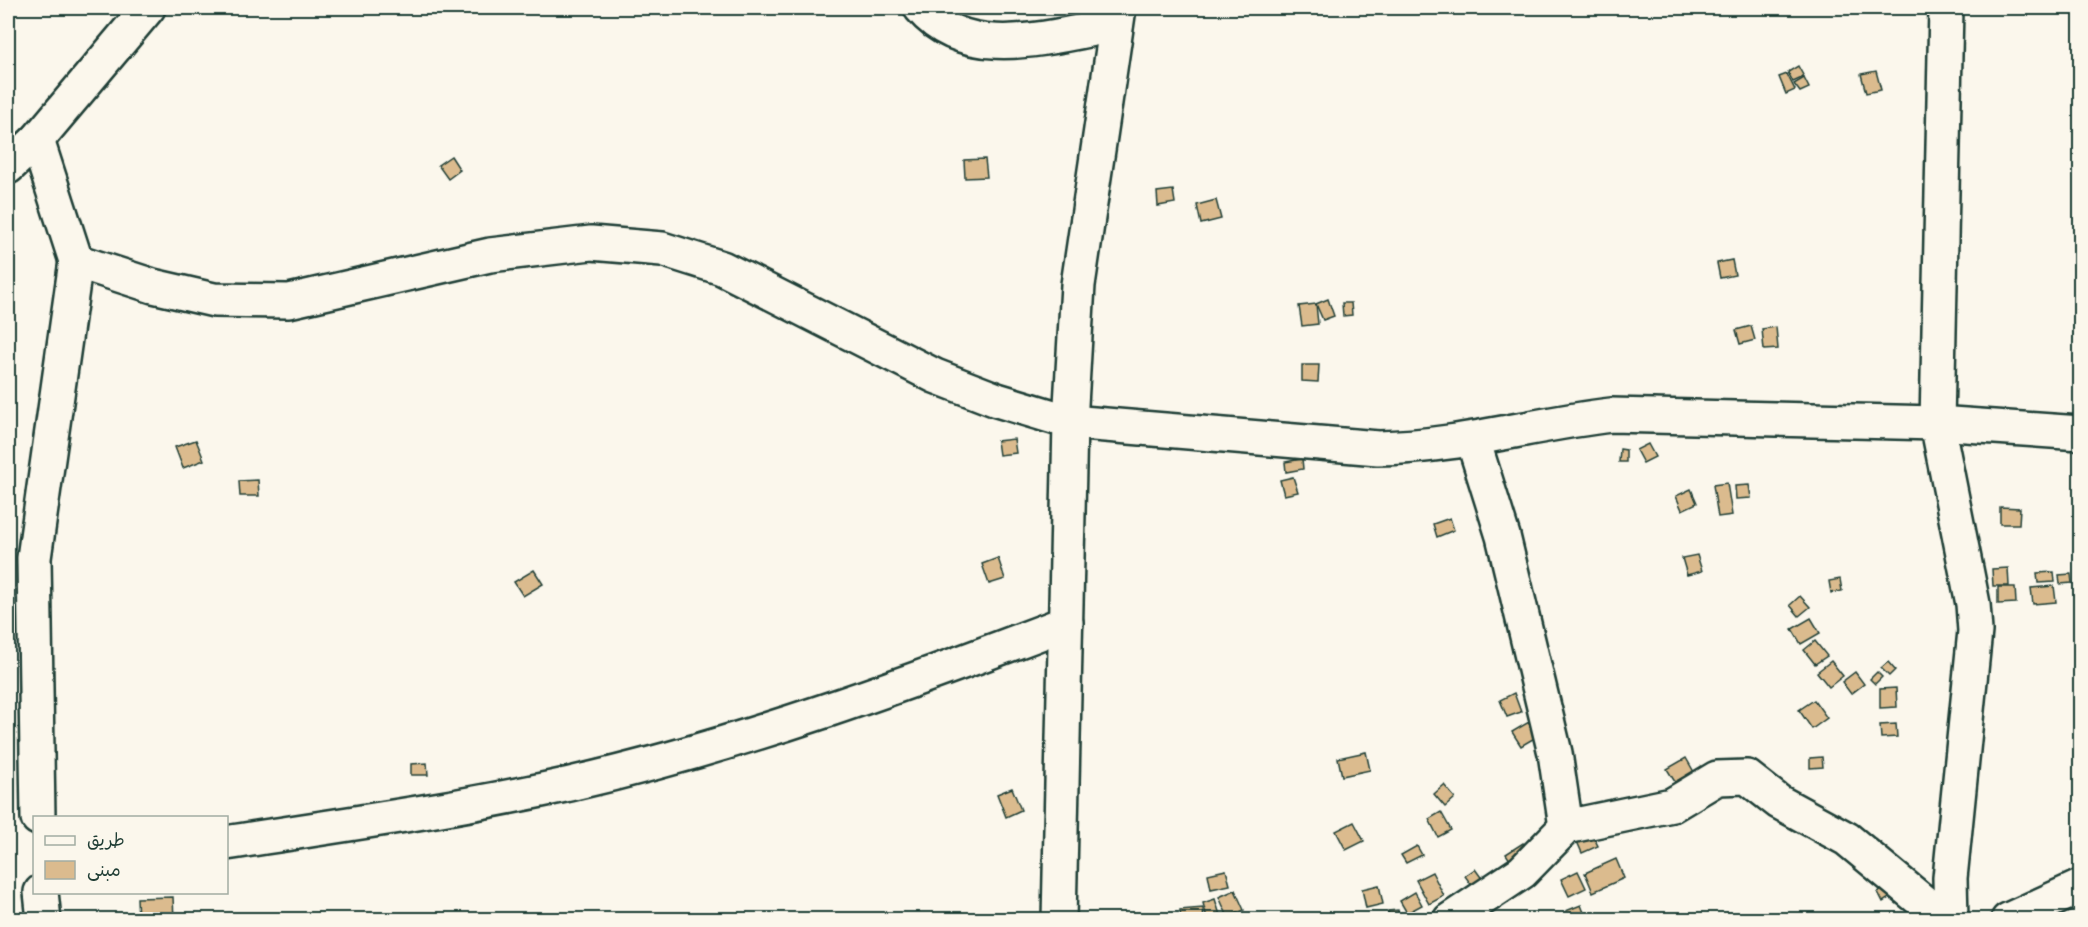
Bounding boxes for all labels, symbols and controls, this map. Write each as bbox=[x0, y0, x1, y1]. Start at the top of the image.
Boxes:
legend bbox=[33, 816, 228, 894]
text: طريق bbox=[87, 825, 125, 852]
text: مبنى bbox=[87, 855, 121, 882]

